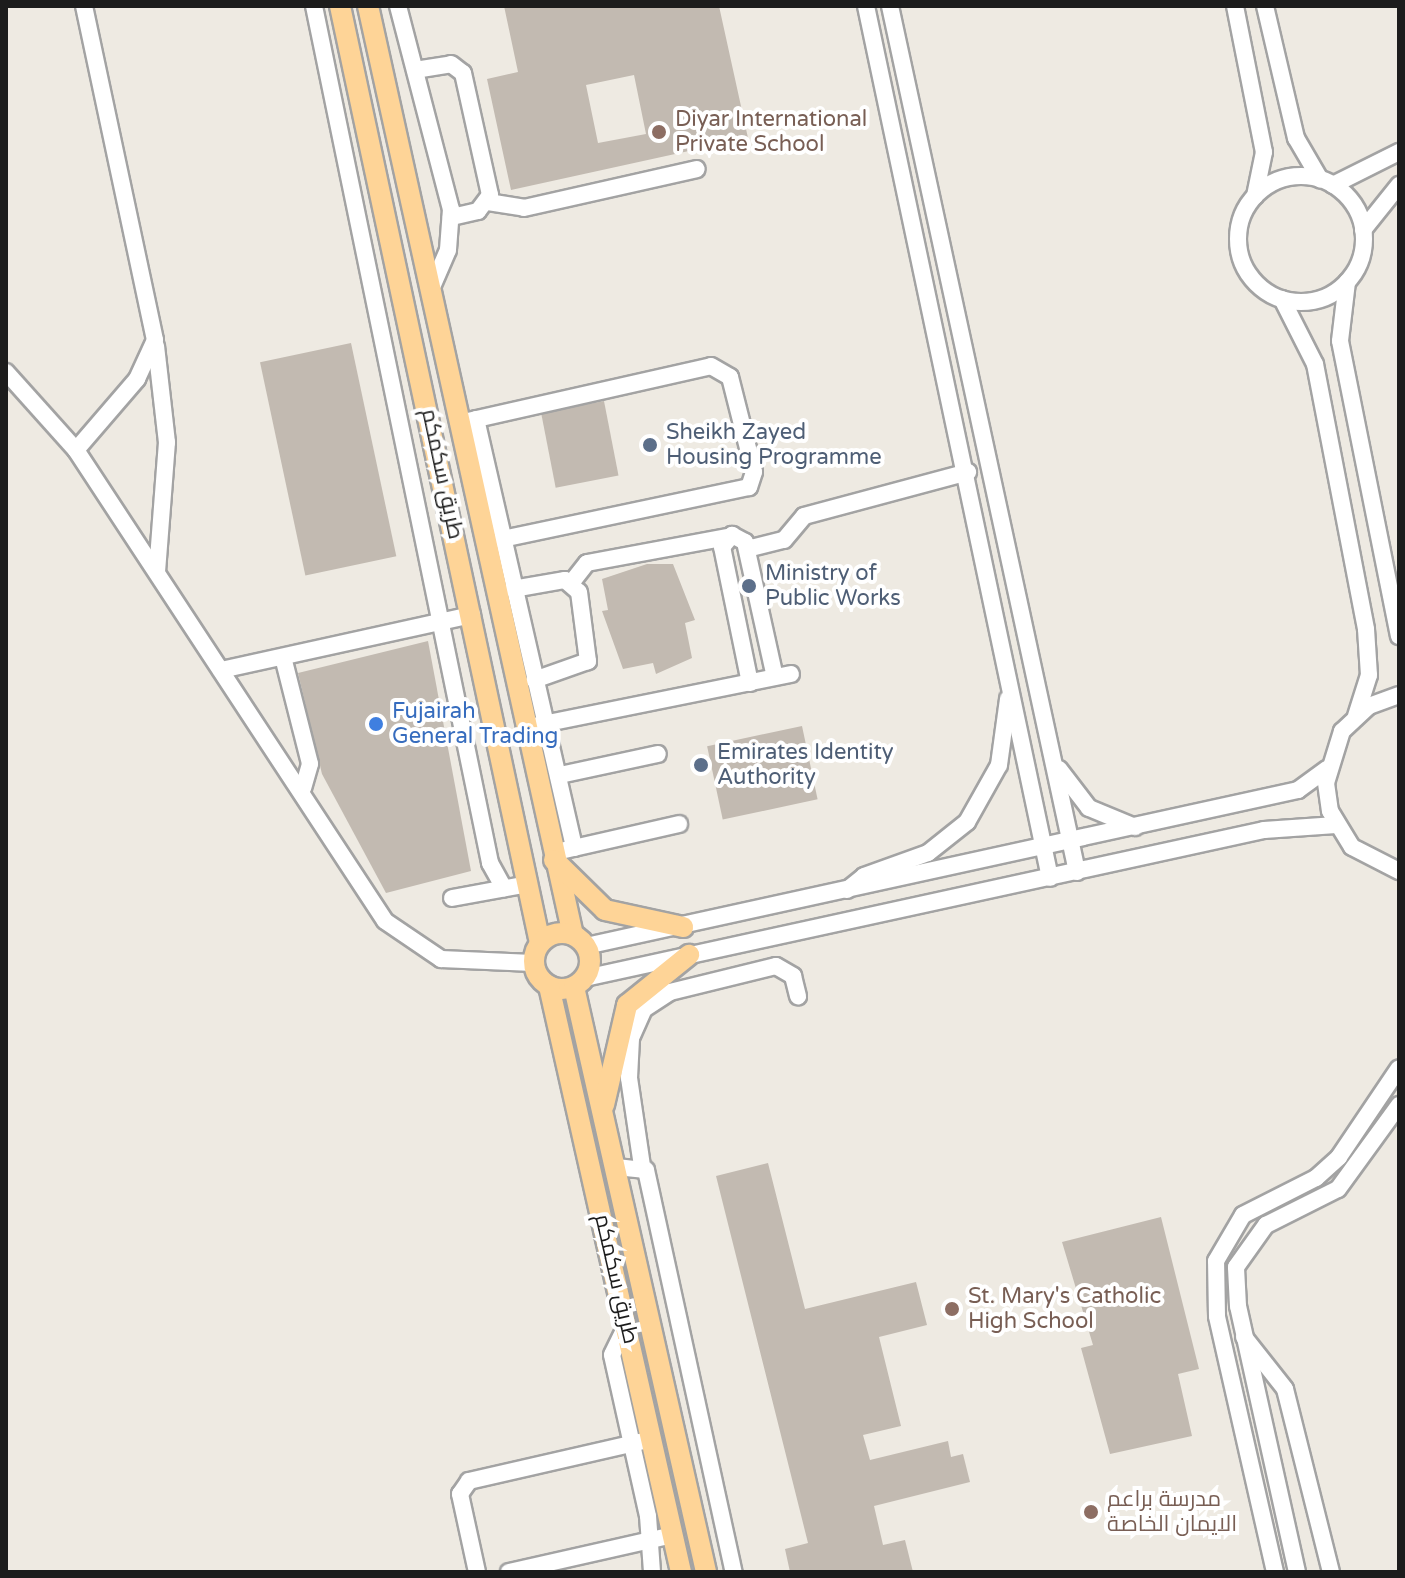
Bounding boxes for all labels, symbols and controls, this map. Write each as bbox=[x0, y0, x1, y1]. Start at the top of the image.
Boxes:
place label: Diyar International Private School bbox=[675, 106, 867, 158]
marker: Diyar International Private School bbox=[650, 123, 668, 141]
street label: طريق سكمكم bbox=[415, 406, 469, 542]
place label: Sheikh Zayed Housing Programme bbox=[666, 419, 882, 470]
marker: Sheikh Zayed Housing Programme bbox=[641, 436, 659, 454]
place label: Ministry of Public Works bbox=[765, 560, 901, 612]
marker: Ministry of Public Works bbox=[740, 577, 758, 595]
place label: Fujairah General Trading bbox=[392, 698, 558, 750]
marker: Fujairah General Trading bbox=[367, 715, 385, 733]
place label: Emirates Identity Authority bbox=[717, 739, 893, 790]
marker: Emirates Identity Authority bbox=[692, 756, 710, 774]
street label: طريق سكمكم bbox=[588, 1211, 644, 1347]
place label: St. Mary's Catholic High School bbox=[968, 1283, 1161, 1334]
marker: St. Mary's Catholic High School bbox=[943, 1300, 961, 1318]
place label: مدرسة براعم الايمان الخاصة bbox=[1107, 1486, 1237, 1538]
marker: مدرسة براعم الايمان الخاصة bbox=[1082, 1503, 1100, 1521]

